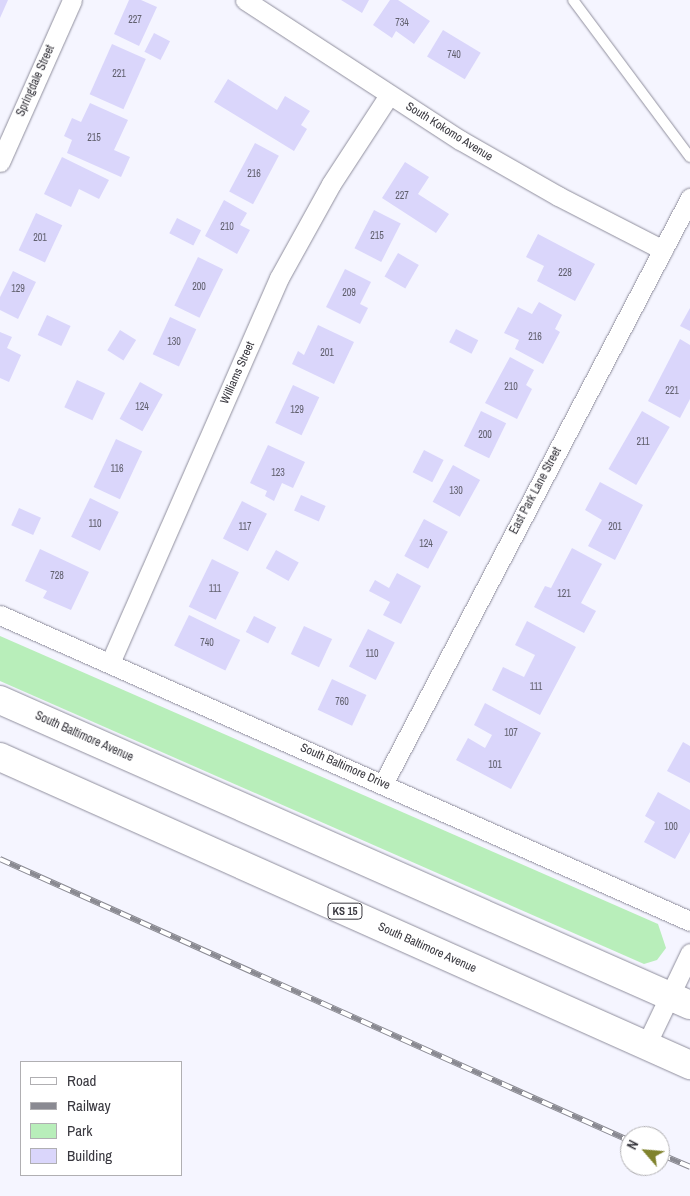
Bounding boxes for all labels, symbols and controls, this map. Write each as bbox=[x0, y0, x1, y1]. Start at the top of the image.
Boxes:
house number: 227 bbox=[128, 14, 142, 26]
house number: 734 bbox=[395, 17, 409, 29]
street label: Springdale Street bbox=[14, 43, 58, 119]
house number: 740 bbox=[447, 49, 461, 61]
house number: 221 bbox=[112, 68, 126, 80]
street label: South Kokomo Avenue bbox=[403, 99, 495, 165]
house number: 215 bbox=[87, 132, 101, 144]
house number: 216 bbox=[247, 168, 261, 180]
house number: 227 bbox=[395, 190, 409, 202]
house number: 210 bbox=[220, 221, 234, 233]
house number: 215 bbox=[370, 230, 384, 242]
house number: 201 bbox=[33, 232, 47, 244]
house number: 228 bbox=[558, 267, 572, 279]
house number: 200 bbox=[192, 281, 206, 293]
house number: 129 bbox=[11, 283, 25, 295]
house number: 209 bbox=[342, 287, 356, 299]
house number: 216 bbox=[528, 331, 542, 343]
house number: 130 bbox=[167, 336, 181, 348]
street label: Williams Street bbox=[218, 340, 258, 406]
house number: 201 bbox=[320, 347, 334, 359]
house number: 210 bbox=[504, 381, 518, 393]
house number: 221 bbox=[665, 385, 679, 397]
house number: 124 bbox=[135, 401, 149, 413]
house number: 129 bbox=[290, 404, 304, 416]
house number: 200 bbox=[478, 429, 492, 441]
house number: 211 bbox=[636, 436, 650, 448]
street label: East Park Lane Street bbox=[507, 445, 565, 537]
house number: 116 bbox=[110, 463, 124, 475]
house number: 123 bbox=[271, 467, 285, 479]
house number: 130 bbox=[449, 485, 463, 497]
house number: 110 bbox=[88, 518, 102, 530]
house number: 117 bbox=[238, 521, 252, 533]
house number: 201 bbox=[608, 521, 622, 533]
house number: 124 bbox=[419, 538, 433, 550]
house number: 728 bbox=[50, 570, 64, 582]
house number: 111 bbox=[209, 583, 221, 595]
house number: 121 bbox=[557, 588, 571, 600]
house number: 740 bbox=[200, 637, 214, 649]
house number: 110 bbox=[365, 648, 379, 660]
house number: 111 bbox=[530, 681, 542, 693]
house number: 760 bbox=[335, 696, 349, 708]
street label: South Baltimore Avenue bbox=[32, 709, 136, 765]
house number: 107 bbox=[504, 727, 518, 739]
street label: South Baltimore Drive bbox=[298, 741, 392, 793]
house number: 101 bbox=[488, 759, 502, 771]
house number: 100 bbox=[664, 821, 678, 833]
road number: KS 15 bbox=[326, 902, 364, 919]
street label: South Baltimore Avenue bbox=[375, 920, 479, 976]
legend bbox=[20, 1061, 182, 1176]
text: Road bbox=[67, 1070, 96, 1091]
text: Railway bbox=[67, 1095, 111, 1116]
text: Park bbox=[67, 1120, 92, 1141]
north arrow bbox=[620, 1126, 670, 1176]
text: N bbox=[623, 1137, 642, 1152]
text: Building bbox=[67, 1145, 112, 1166]

